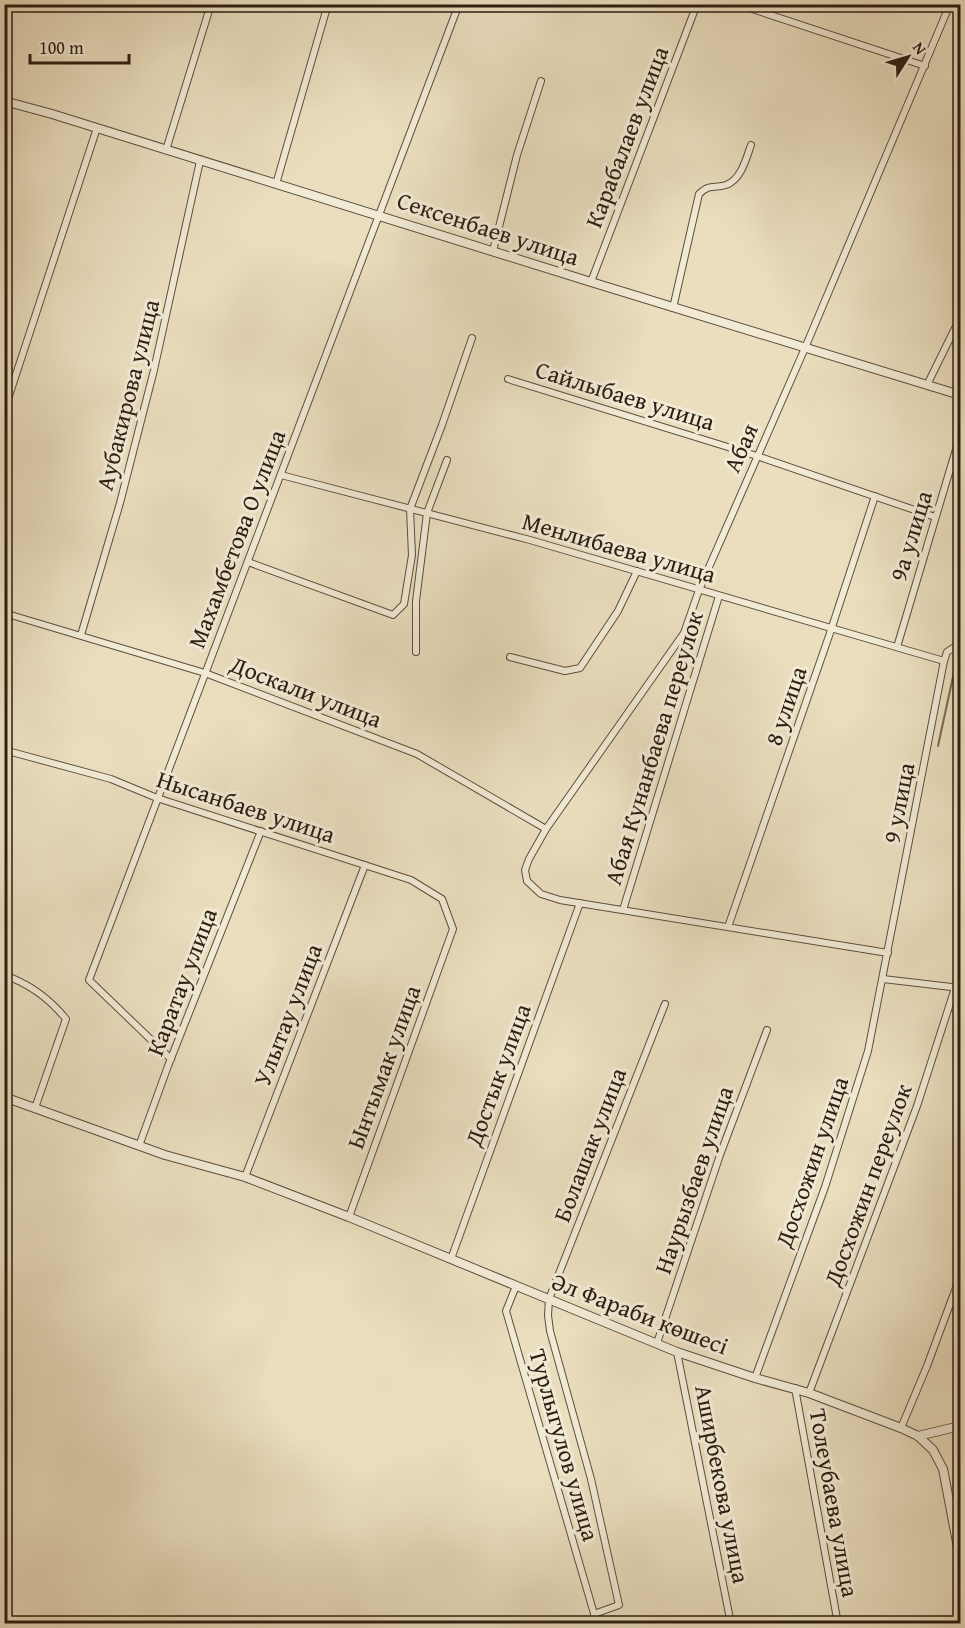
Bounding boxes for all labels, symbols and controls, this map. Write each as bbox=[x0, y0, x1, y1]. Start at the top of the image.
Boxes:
scale bar bbox=[30, 27, 129, 65]
north arrow bbox=[878, 27, 938, 87]
text: 100 m bbox=[39, 34, 84, 61]
text: N bbox=[907, 36, 933, 60]
street label: Карабалаев улица bbox=[576, 40, 677, 233]
street label: Сексенбаев улица bbox=[393, 183, 584, 275]
street label: Аубакирова улица bbox=[87, 295, 168, 494]
street label: Сайлыбаев улица bbox=[531, 352, 720, 440]
street label: Абая bbox=[714, 418, 767, 478]
street label: Махамбетова О улица bbox=[179, 424, 295, 653]
street label: 9а улица bbox=[880, 486, 941, 585]
street label: Менлибаева улица bbox=[518, 503, 720, 592]
street label: Абая Кунанбаева переулок bbox=[595, 606, 712, 889]
street label: Доскали улица bbox=[224, 646, 388, 737]
street label: 8 улица bbox=[756, 661, 816, 750]
street label: 9 улица bbox=[874, 759, 924, 846]
street label: Нысанбаев улица bbox=[153, 761, 340, 852]
street label: Каратау улица bbox=[137, 902, 226, 1061]
street label: Улытау улица bbox=[244, 938, 331, 1091]
street label: Ынтымак улица bbox=[338, 979, 430, 1154]
street label: Достык улица bbox=[455, 998, 540, 1152]
street label: Болашак улица bbox=[544, 1062, 635, 1227]
street label: Досхожин улица bbox=[766, 1071, 857, 1253]
street label: Досхожин переулок bbox=[814, 1078, 921, 1292]
street label: Наурызбаев улица bbox=[645, 1081, 742, 1278]
street label: Әл Фараби көшесі bbox=[547, 1264, 734, 1363]
street label: Турлыгулов улица bbox=[520, 1345, 609, 1546]
street label: Аширбекова улица bbox=[686, 1382, 759, 1587]
street label: Толеубаева улица bbox=[801, 1406, 868, 1600]

